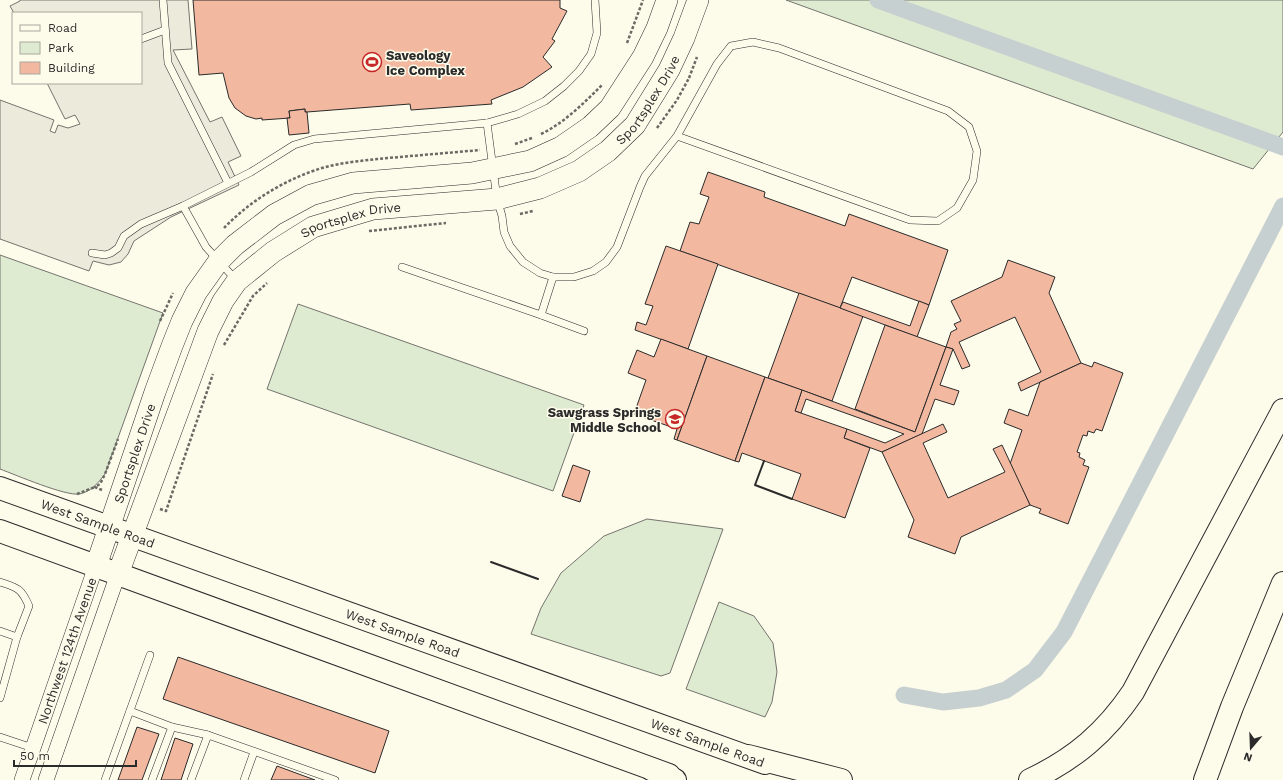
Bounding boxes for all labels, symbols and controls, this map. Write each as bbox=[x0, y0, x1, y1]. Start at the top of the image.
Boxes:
legend bbox=[12, 12, 142, 84]
text: Road bbox=[48, 21, 77, 35]
text: Park bbox=[48, 41, 74, 55]
place label: Saveology Ice Complex bbox=[386, 48, 465, 78]
sports icon: Saveology Ice Complex bbox=[361, 51, 383, 73]
street label: Sportsplex Drive bbox=[613, 53, 683, 148]
text: Building bbox=[48, 61, 95, 75]
street label: Sportsplex Drive bbox=[298, 200, 402, 241]
street label: Sportsplex Drive bbox=[111, 402, 159, 505]
place label: Sawgrass Springs Middle School bbox=[548, 405, 662, 435]
school or university icon: Sawgrass Springs Middle School bbox=[664, 408, 686, 430]
street label: West Sample Road bbox=[39, 496, 157, 551]
street label: Northwest 124th Avenue bbox=[35, 575, 99, 726]
street label: West Sample Road bbox=[344, 606, 462, 661]
street label: West Sample Road bbox=[648, 715, 767, 770]
north arrow bbox=[1231, 728, 1271, 768]
scale bar bbox=[14, 742, 136, 768]
text: 50 m bbox=[20, 749, 50, 763]
text: N bbox=[1242, 750, 1254, 764]

